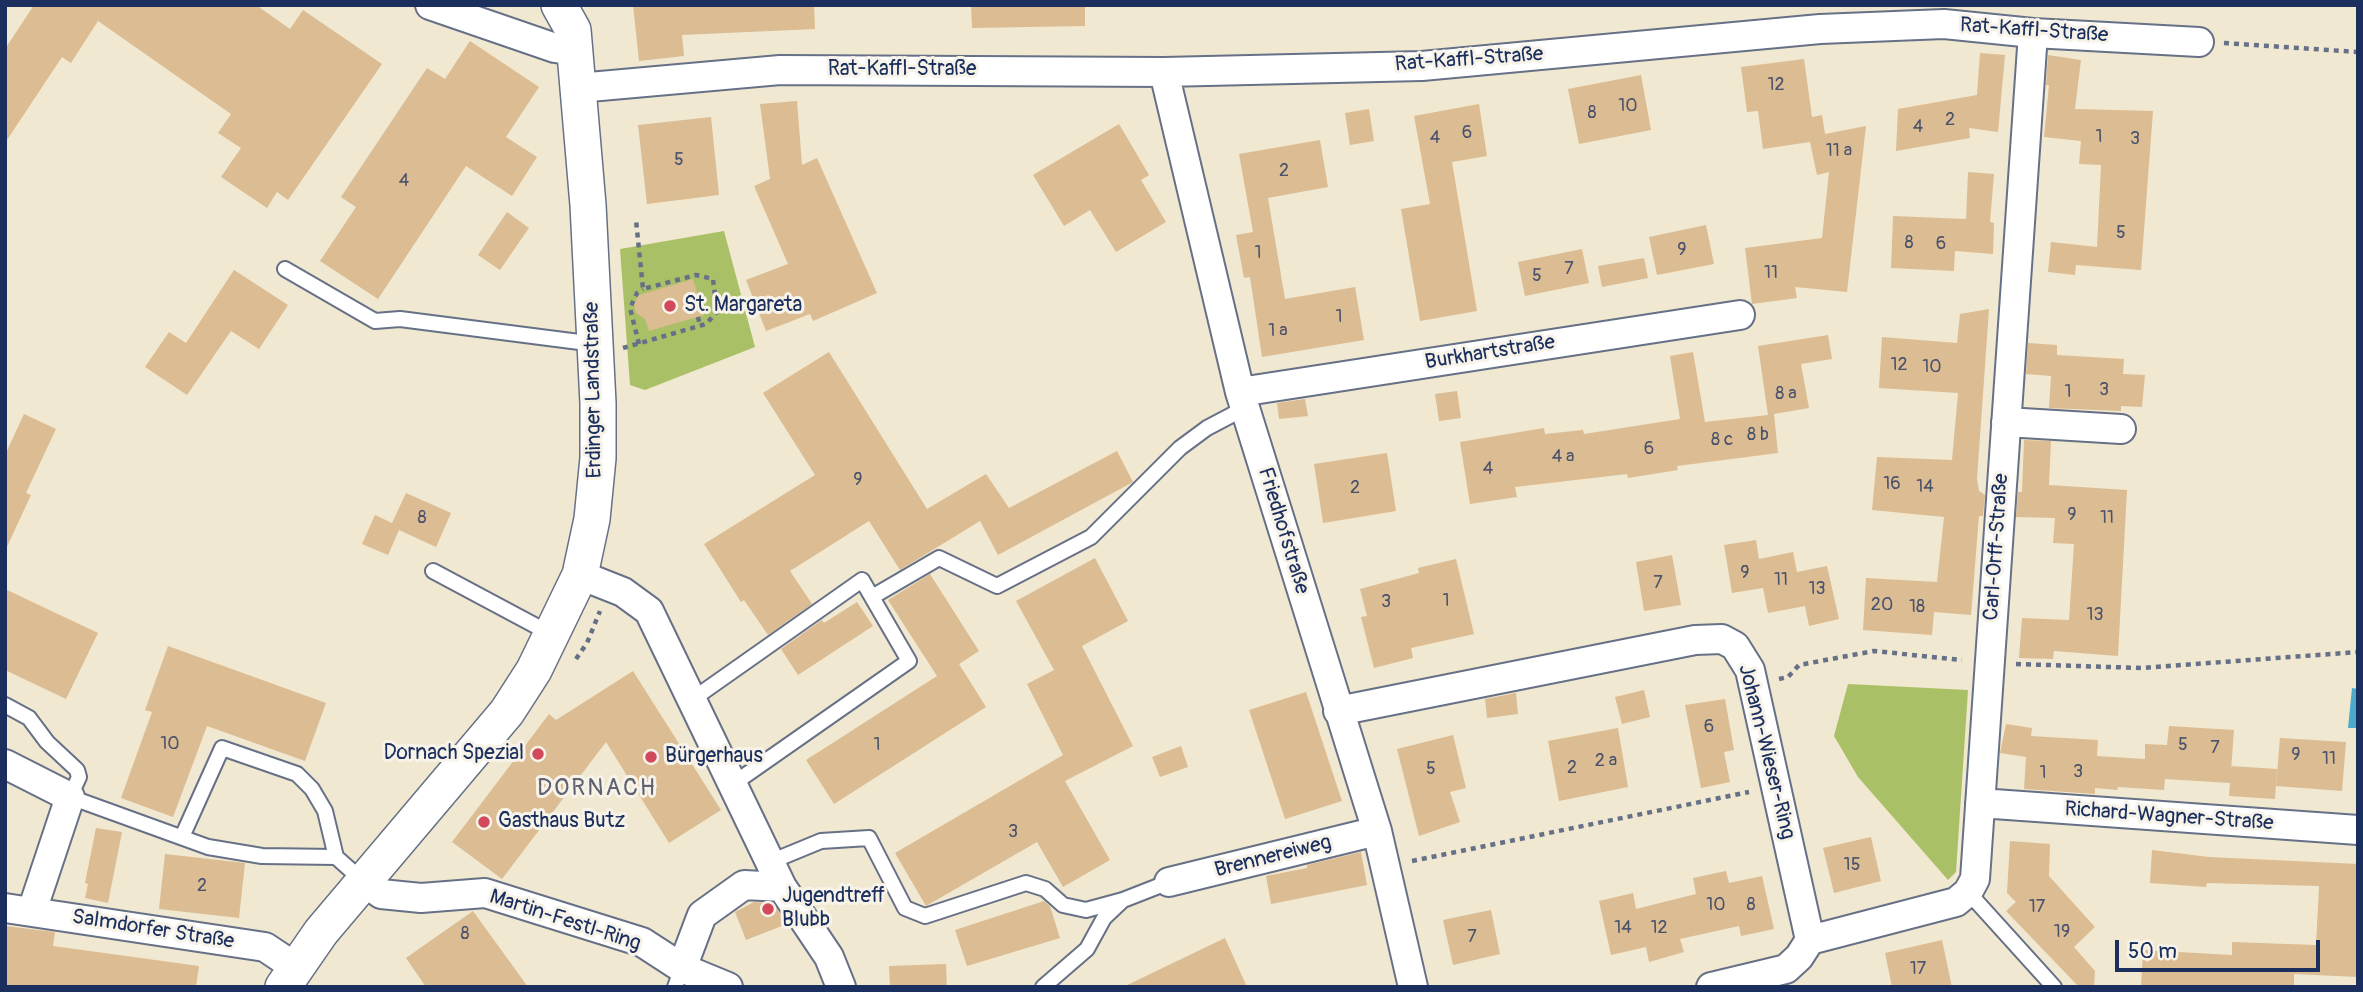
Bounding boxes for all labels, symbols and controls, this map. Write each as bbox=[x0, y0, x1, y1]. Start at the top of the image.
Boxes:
street label: Rat-Kaffl-Straße bbox=[1959, 13, 2109, 49]
street label: Rat-Kaffl-Straße bbox=[1394, 42, 1544, 78]
street label: Rat-Kaffl-Straße bbox=[828, 57, 976, 83]
house number: 12 bbox=[1767, 74, 1785, 96]
house number: 10 bbox=[1618, 95, 1638, 117]
house number: 8 bbox=[1587, 102, 1597, 124]
house number: 2 bbox=[1945, 109, 1955, 131]
house number: 4 bbox=[1913, 116, 1923, 138]
house number: 6 bbox=[1462, 122, 1472, 144]
house number: 1 bbox=[2095, 126, 2103, 148]
house number: 4 bbox=[1430, 127, 1440, 149]
house number: 3 bbox=[2130, 128, 2140, 150]
house number: 11 a bbox=[1826, 140, 1852, 162]
house number: 5 bbox=[674, 149, 684, 171]
house number: 2 bbox=[1279, 160, 1289, 182]
house number: 4 bbox=[399, 170, 409, 192]
house number: 5 bbox=[2116, 222, 2126, 244]
house number: 8 bbox=[1904, 232, 1914, 254]
house number: 6 bbox=[1936, 233, 1946, 255]
house number: 9 bbox=[1677, 239, 1687, 261]
house number: 1 bbox=[1254, 242, 1262, 264]
house number: 7 bbox=[1564, 258, 1574, 280]
house number: 11 bbox=[1764, 262, 1778, 284]
house number: 5 bbox=[1532, 265, 1542, 287]
place label: St. Margareta bbox=[684, 293, 802, 319]
marker: St. Margareta bbox=[662, 298, 678, 314]
street label: Erdinger Landstraße bbox=[580, 301, 608, 479]
house number: 1 bbox=[1335, 306, 1343, 328]
house number: 1 a bbox=[1268, 320, 1288, 342]
street label: Burkhartstraße bbox=[1423, 330, 1557, 376]
house number: 12 bbox=[1890, 354, 1908, 376]
house number: 10 bbox=[1922, 356, 1942, 378]
house number: 3 bbox=[2099, 379, 2109, 401]
house number: 1 bbox=[2064, 381, 2072, 403]
house number: 8 a bbox=[1775, 383, 1797, 405]
house number: 8 b bbox=[1747, 424, 1769, 446]
house number: 8 c bbox=[1711, 429, 1733, 451]
house number: 6 bbox=[1644, 438, 1654, 460]
house number: 4 a bbox=[1552, 446, 1574, 468]
house number: 4 bbox=[1483, 458, 1493, 480]
street label: Friedhofstraße bbox=[1252, 465, 1314, 597]
house number: 9 bbox=[853, 469, 863, 491]
house number: 16 bbox=[1883, 473, 1901, 495]
street label: Carl-Orff-Straße bbox=[1979, 473, 2015, 621]
house number: 14 bbox=[1916, 476, 1934, 498]
house number: 2 bbox=[1350, 477, 1360, 499]
house number: 9 bbox=[2067, 504, 2077, 526]
house number: 8 bbox=[417, 507, 427, 529]
house number: 11 bbox=[2100, 507, 2114, 529]
house number: 9 bbox=[1740, 562, 1750, 584]
house number: 11 bbox=[1774, 569, 1788, 591]
house number: 7 bbox=[1653, 572, 1663, 594]
house number: 13 bbox=[1808, 578, 1826, 600]
house number: 1 bbox=[1442, 590, 1450, 612]
house number: 3 bbox=[1381, 591, 1391, 613]
house number: 20 bbox=[1871, 594, 1893, 616]
house number: 18 bbox=[1909, 596, 1925, 618]
house number: 13 bbox=[2086, 604, 2104, 626]
street label: Johann-Wieser-Ring bbox=[1732, 662, 1800, 842]
house number: 6 bbox=[1704, 716, 1714, 738]
house number: 10 bbox=[160, 733, 180, 755]
house number: 1 bbox=[873, 734, 881, 756]
house number: 5 bbox=[2178, 734, 2188, 756]
house number: 7 bbox=[2210, 737, 2220, 759]
place label: Dornach Spezial bbox=[383, 741, 524, 767]
place label: Bürgerhaus bbox=[665, 744, 763, 770]
house number: 9 bbox=[2291, 744, 2301, 766]
marker: Dornach Spezial bbox=[530, 746, 546, 762]
house number: 11 bbox=[2322, 748, 2336, 770]
marker: Bürgerhaus bbox=[643, 749, 659, 765]
house number: 2 a bbox=[1595, 750, 1617, 772]
house number: 2 bbox=[1567, 757, 1577, 779]
house number: 5 bbox=[1426, 758, 1436, 780]
house number: 3 bbox=[2073, 761, 2083, 783]
house number: 1 bbox=[2039, 762, 2047, 784]
district label: DORNACH bbox=[538, 775, 656, 803]
street label: Richard-Wagner-Straße bbox=[2064, 797, 2274, 837]
place label: Gasthaus Butz bbox=[498, 809, 625, 835]
marker: Gasthaus Butz bbox=[476, 814, 492, 830]
house number: 3 bbox=[1008, 821, 1018, 843]
street label: Brennereiweg bbox=[1212, 830, 1334, 884]
house number: 15 bbox=[1844, 854, 1860, 876]
house number: 2 bbox=[197, 875, 207, 897]
place label: Jugendtreff Blubb bbox=[782, 884, 885, 934]
street label: Martin-Festl-Ring bbox=[486, 885, 644, 957]
house number: 10 bbox=[1706, 894, 1726, 916]
house number: 8 bbox=[1746, 894, 1756, 916]
house number: 17 bbox=[2029, 896, 2045, 918]
marker: Jugendtreff Blubb bbox=[760, 901, 776, 917]
street label: Salmdorfer Straße bbox=[70, 905, 236, 955]
house number: 14 bbox=[1614, 917, 1632, 939]
house number: 12 bbox=[1650, 917, 1668, 939]
house number: 19 bbox=[2054, 921, 2070, 943]
house number: 8 bbox=[460, 923, 470, 945]
house number: 7 bbox=[1467, 926, 1477, 948]
scale bar bbox=[2118, 926, 2323, 970]
text: 50 m bbox=[2128, 938, 2177, 965]
house number: 17 bbox=[1910, 958, 1926, 980]

